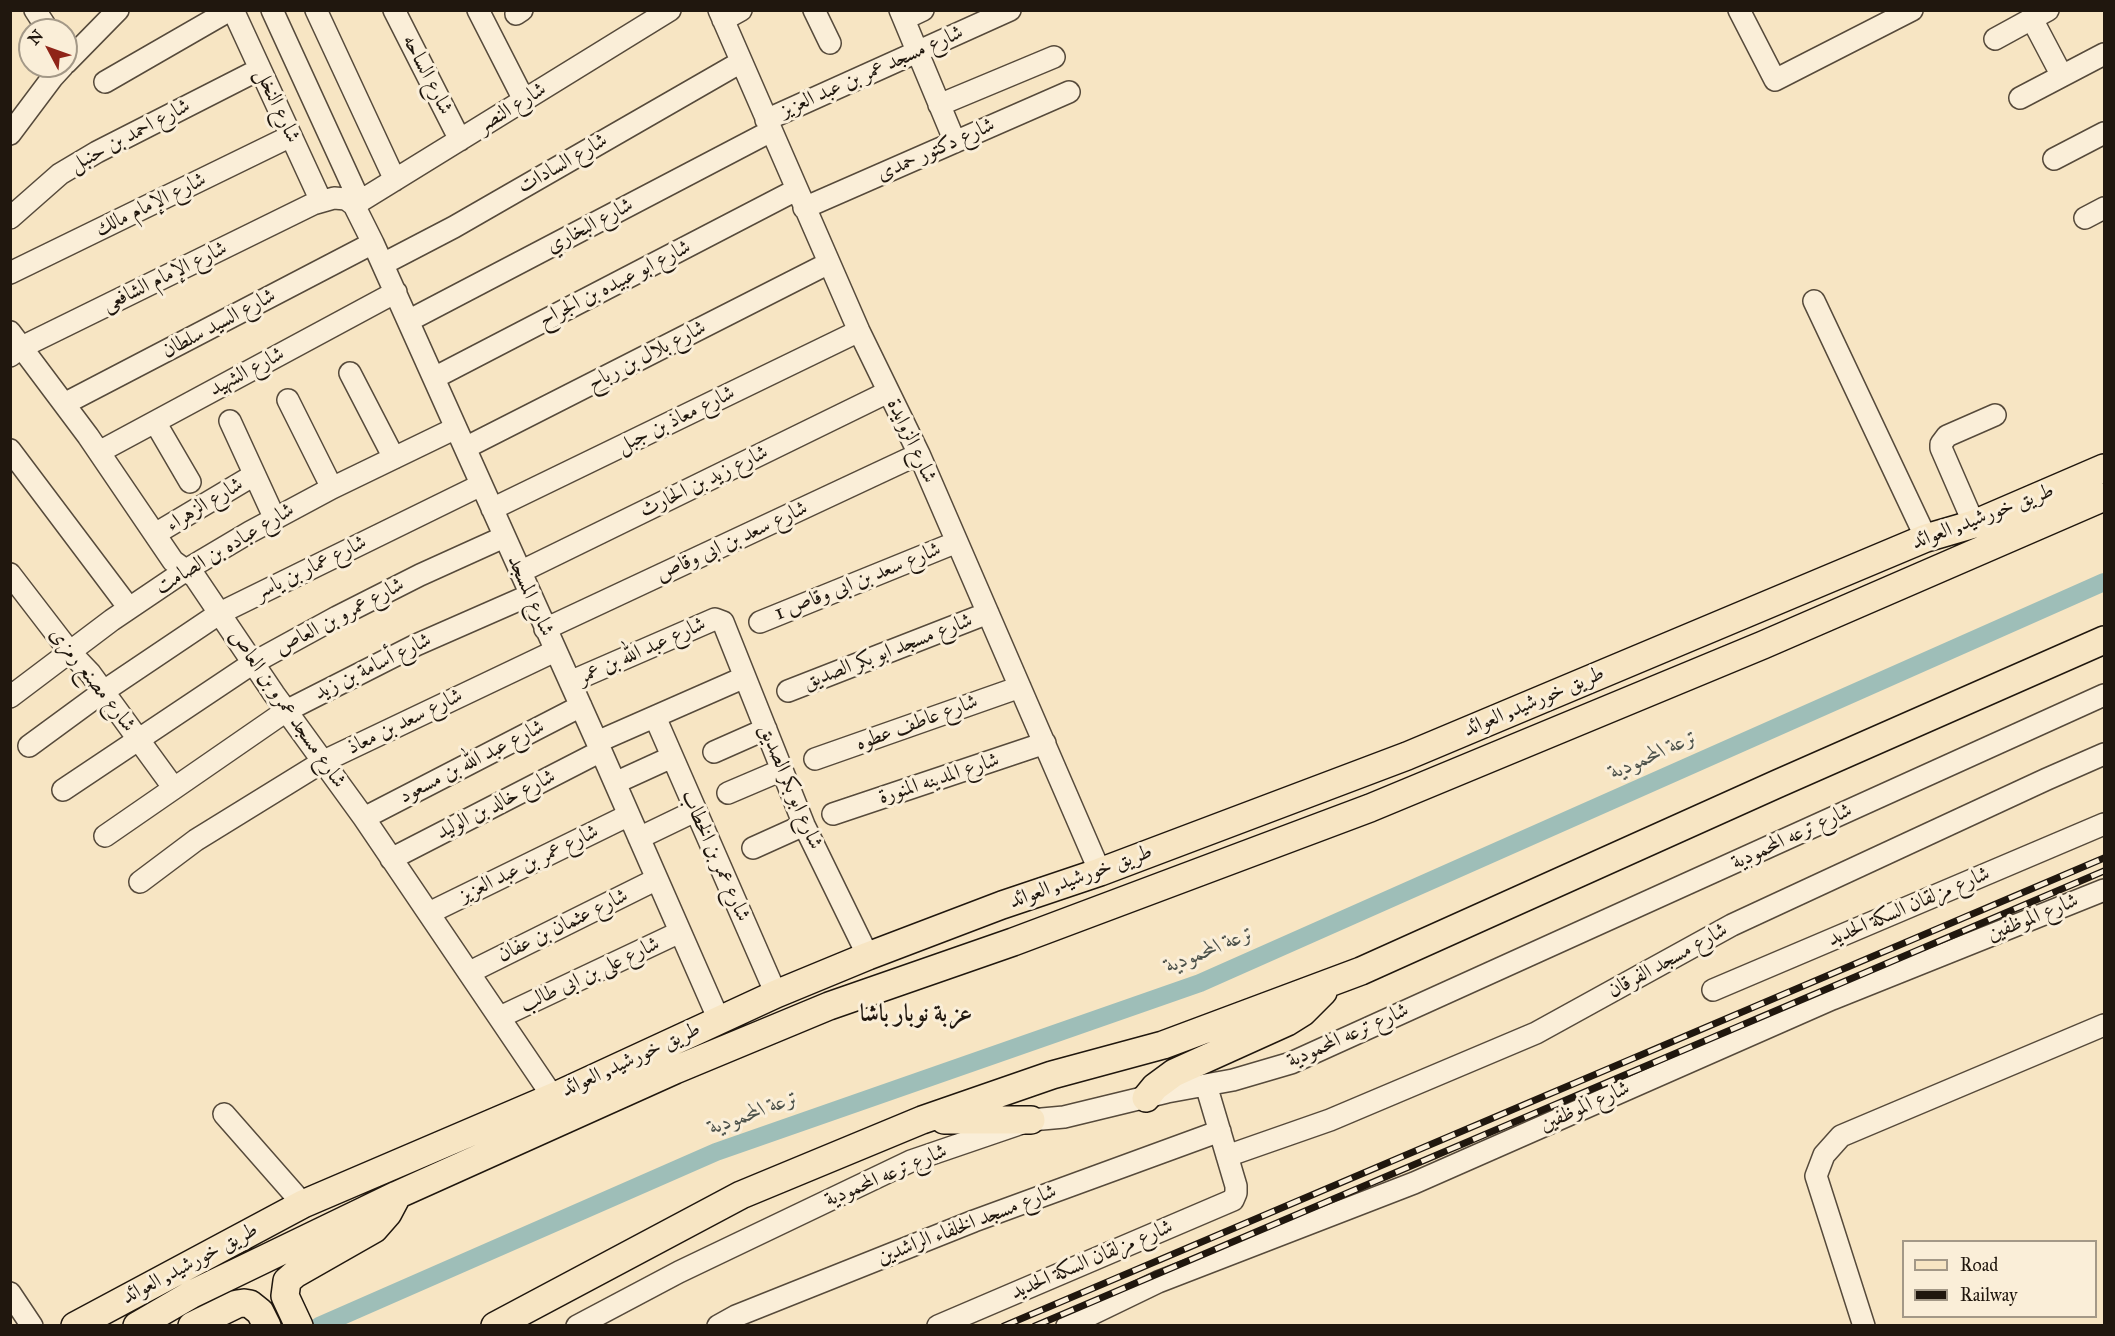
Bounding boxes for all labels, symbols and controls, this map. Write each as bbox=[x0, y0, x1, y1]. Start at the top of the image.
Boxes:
north arrow bbox=[18, 18, 78, 78]
street label: شارع مسجد عمر بن عبد العزيز bbox=[777, 20, 967, 124]
text: N bbox=[24, 26, 47, 49]
street label: شارع الساحه bbox=[396, 31, 458, 119]
street label: شارع النخل bbox=[249, 65, 305, 147]
street label: شارع النصر bbox=[473, 77, 551, 139]
street label: شارع احمد بن حنبل bbox=[65, 94, 195, 178]
street label: شارع دكتور حمدى bbox=[873, 113, 999, 187]
street label: شارع السادات bbox=[514, 128, 612, 200]
street label: شارع الإمام مالك bbox=[92, 167, 210, 243]
street label: شارع البخاري bbox=[542, 193, 638, 259]
street label: شارع ابو عبيده بن الجراح bbox=[535, 235, 695, 333]
street label: شارع الإمام الشافعى bbox=[99, 236, 231, 318]
street label: شارع السيد سلطان bbox=[158, 284, 280, 364]
street label: شارع بلال بن رباح bbox=[584, 315, 710, 397]
street label: شارع الشهيد bbox=[205, 342, 289, 402]
street label: شارع معاذ بن جبل bbox=[613, 381, 739, 459]
street label: شارع الزوايدة bbox=[880, 395, 942, 487]
street label: شارع زيد بن الحارث bbox=[636, 440, 772, 524]
street label: شارع الزهراء bbox=[162, 472, 248, 538]
street label: طريق خورشيد, العوائد bbox=[1908, 478, 2058, 556]
street label: شارع سعد بن ابى وقاص bbox=[652, 496, 812, 588]
street label: شارع عباده بن الصامت bbox=[151, 498, 299, 600]
street label: شارع عمار بن ياسر bbox=[251, 530, 371, 606]
street label: شارع سعد بن ابى وقاص 1 bbox=[771, 537, 945, 627]
street label: شارع المسجد bbox=[501, 552, 559, 640]
street label: شارع عمرو بن العاص bbox=[271, 572, 409, 662]
street label: شارع مسجد ابو بكر الصديق bbox=[800, 608, 976, 696]
street label: شارع عبد الله بن عمر bbox=[574, 612, 710, 690]
street label: شارع مصنع رمزى bbox=[43, 623, 141, 737]
street label: شارع مسجد عمرو بن العاص bbox=[223, 625, 351, 793]
street label: شارع أسامة بن زيد bbox=[310, 628, 436, 706]
street label: طريق خورشيد, العوائد bbox=[1460, 661, 1608, 743]
street label: شارع سعد بن معاذ bbox=[343, 683, 467, 761]
street label: شارع عاطف عطوه bbox=[853, 689, 981, 757]
street label: شارع عبد الله بن مسعود bbox=[395, 715, 549, 809]
street label: شارع ابو بكر الصديق bbox=[752, 721, 828, 853]
water label: ترعة المحمودية bbox=[1606, 724, 1702, 786]
street label: شارع المدينه المنورة bbox=[875, 748, 1003, 810]
street label: شارع خالد بن الوليد bbox=[432, 764, 560, 846]
street label: شارع عمر بن الخطاب bbox=[675, 786, 755, 926]
street label: شارع ترعه المحمودية bbox=[1727, 798, 1857, 876]
street label: شارع عمر بن عبد العزيز bbox=[455, 819, 603, 909]
street label: طريق خورشيد, العوائد bbox=[1006, 839, 1156, 915]
street label: شارع مزلقان السكة الحديد bbox=[1824, 861, 1994, 953]
street label: شارع عثمان بن عفان bbox=[494, 884, 632, 968]
street label: شارع الموظفين bbox=[1984, 888, 2082, 948]
street label: شارع مسجد الفرقان bbox=[1604, 918, 1732, 1004]
water label: ترعة المحمودية bbox=[1161, 920, 1259, 980]
street label: شارع على بن ابى طالب bbox=[516, 932, 664, 1018]
street label: شارع ترعه المحمودية bbox=[1283, 998, 1413, 1074]
district label: عزبة نوبار باشا bbox=[860, 1001, 972, 1029]
street label: طريق خورشيد, العوائد bbox=[557, 1017, 705, 1103]
street label: شارع الموظفين bbox=[1536, 1076, 1634, 1138]
water label: ترعة المحمودية bbox=[705, 1085, 803, 1141]
street label: شارع ترعه المحمودية bbox=[821, 1139, 951, 1213]
street label: شارع مسجد الخلفاء الراشدين bbox=[874, 1179, 1060, 1271]
street label: شارع مزلقان السكة الحديد bbox=[1007, 1214, 1177, 1306]
street label: طريق خورشيد, العوائد bbox=[118, 1218, 262, 1310]
legend bbox=[1902, 1240, 2097, 1318]
text: Road bbox=[1960, 1254, 1998, 1276]
text: Railway bbox=[1960, 1284, 2017, 1306]

